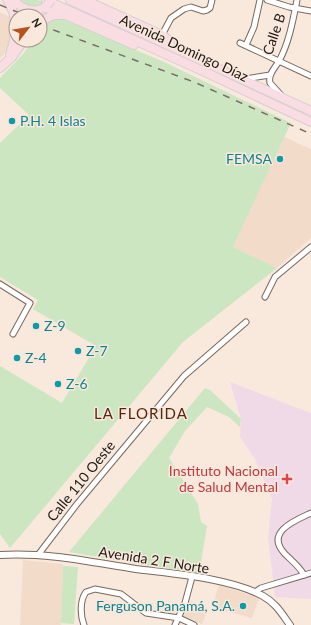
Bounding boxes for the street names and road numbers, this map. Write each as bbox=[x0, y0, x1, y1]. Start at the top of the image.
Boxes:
street label: Avenida Domingo Díaz bbox=[117, 10, 251, 85]
street label: Calle B bbox=[258, 11, 289, 57]
street label: Calle 110 Oeste bbox=[43, 437, 118, 524]
street label: Avenida 2 F Norte bbox=[98, 542, 211, 577]

